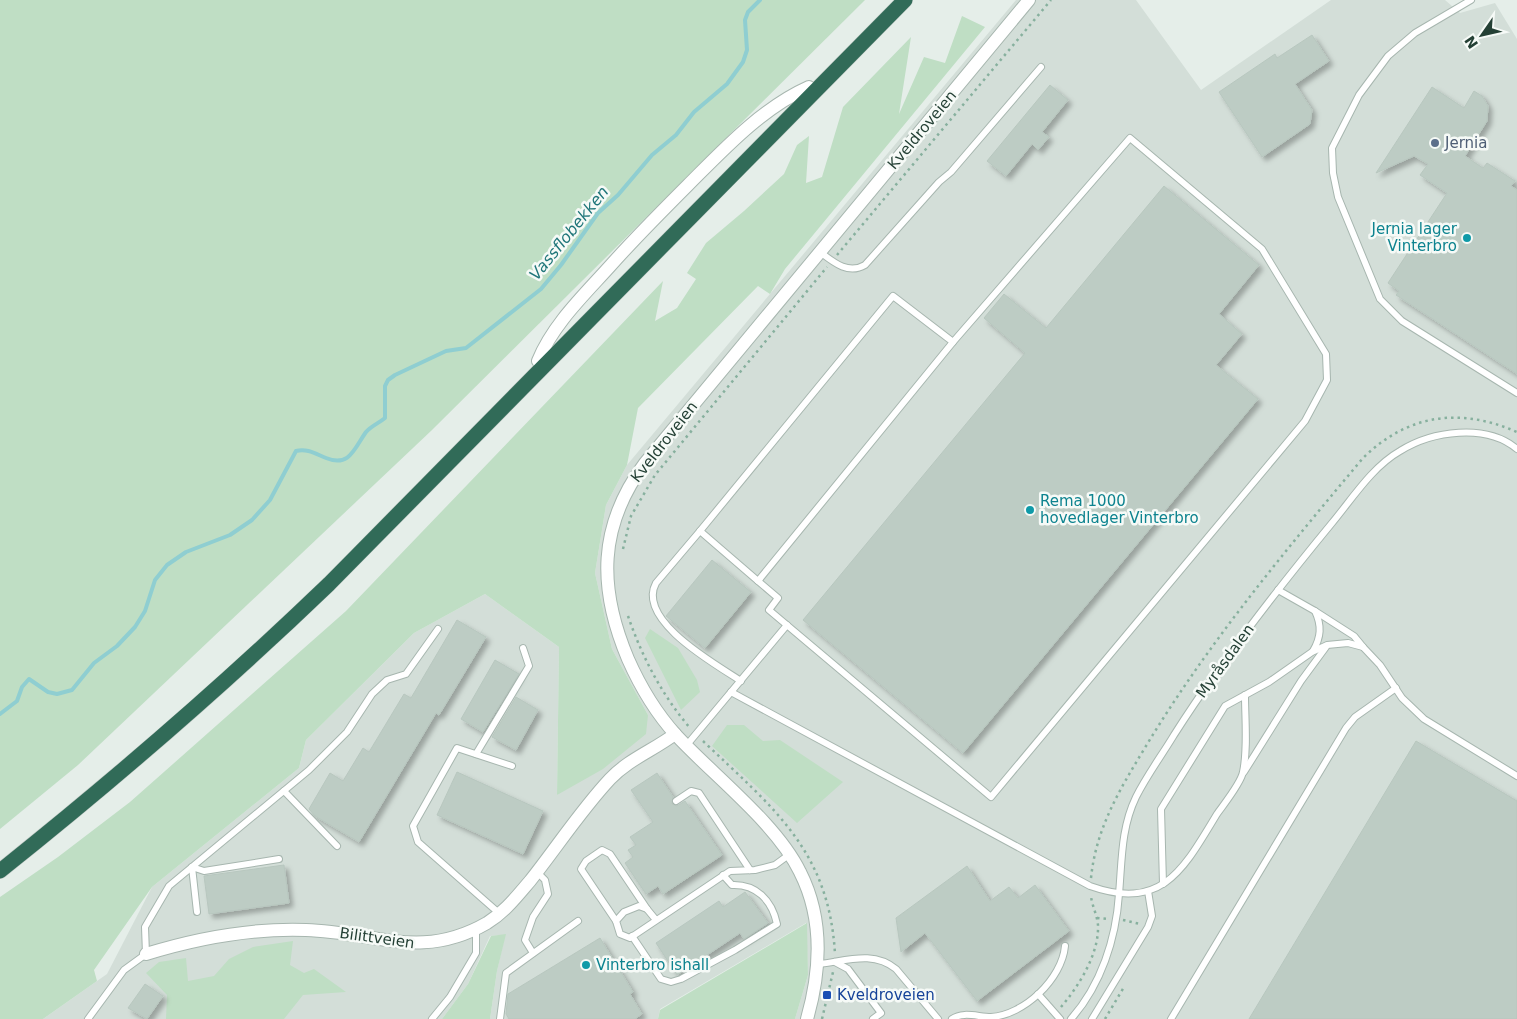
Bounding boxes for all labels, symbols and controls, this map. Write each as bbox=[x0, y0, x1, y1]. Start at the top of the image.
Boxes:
north arrow bbox=[1457, 10, 1507, 60]
text: N bbox=[1461, 33, 1481, 52]
street label: Kveldroveien bbox=[884, 87, 960, 173]
place label: Jernia bbox=[1444, 134, 1487, 152]
marker: Jernia bbox=[1429, 137, 1441, 149]
water label: Vassflobekken bbox=[525, 182, 613, 284]
place label: Jernia lager Vinterbro bbox=[1371, 220, 1458, 255]
marker: Jernia lager Vinterbro bbox=[1461, 232, 1473, 244]
street label: Kveldroveien bbox=[627, 398, 701, 486]
place label: Rema 1000 hovedlager Vinterbro bbox=[1040, 492, 1199, 527]
marker: Rema 1000 hovedlager Vinterbro bbox=[1024, 504, 1036, 516]
street label: Myråsdalen bbox=[1192, 621, 1258, 701]
street label: Bilittveien bbox=[338, 924, 416, 952]
place label: Vinterbro ishall bbox=[596, 956, 709, 974]
marker: Vinterbro ishall bbox=[580, 959, 592, 971]
place label: Kveldroveien bbox=[837, 986, 935, 1004]
marker: Kveldroveien bbox=[821, 989, 833, 1001]

